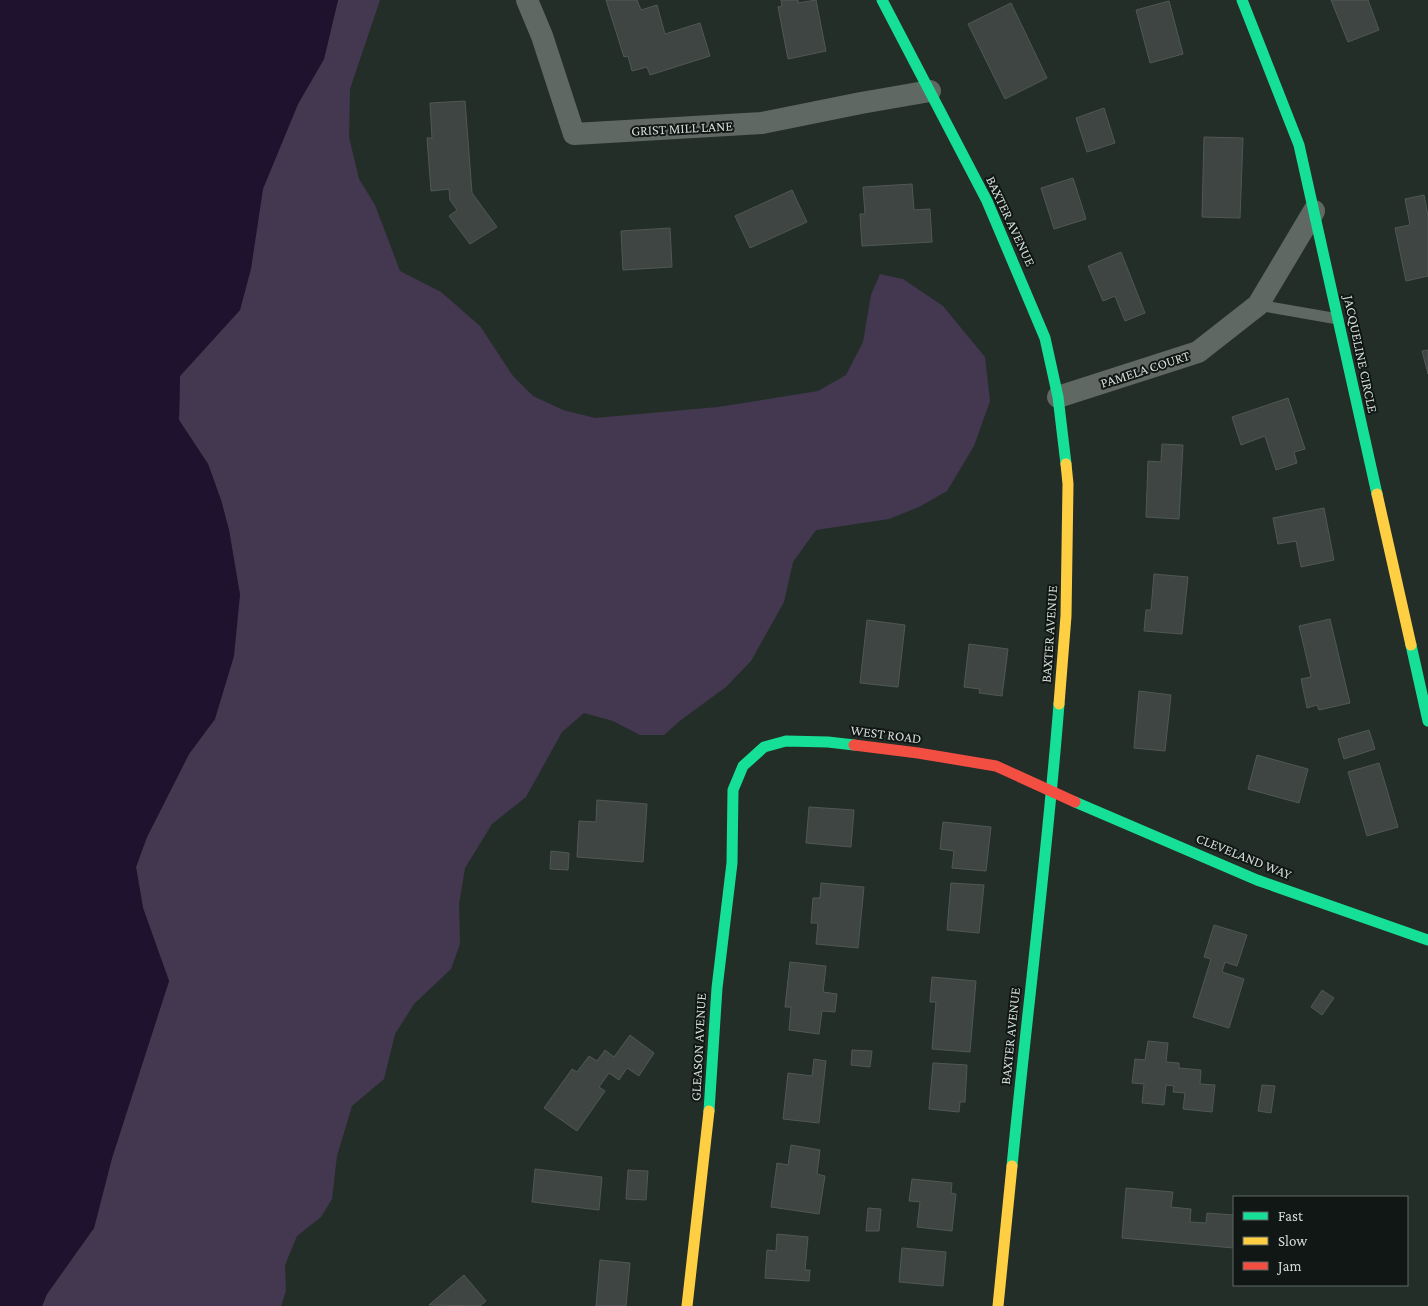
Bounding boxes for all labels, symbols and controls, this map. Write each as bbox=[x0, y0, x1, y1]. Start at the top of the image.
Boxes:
street label: GRIST MILL LANE bbox=[631, 117, 734, 139]
street label: BAXTER AVENUE bbox=[983, 173, 1039, 269]
street label: JACQUELINE CIRCLE bbox=[1340, 292, 1381, 415]
street label: PAMELA COURT bbox=[1098, 347, 1192, 391]
street label: BAXTER AVENUE bbox=[1038, 584, 1060, 683]
street label: WEST ROAD bbox=[850, 722, 922, 746]
street label: CLEVELAND WAY bbox=[1194, 830, 1295, 883]
street label: BAXTER AVENUE bbox=[997, 986, 1023, 1085]
street label: GLEASON AVENUE bbox=[687, 992, 709, 1101]
legend bbox=[1233, 1196, 1408, 1286]
text: Fast bbox=[1278, 1208, 1304, 1224]
text: Slow bbox=[1278, 1233, 1308, 1249]
text: Jam bbox=[1276, 1258, 1301, 1275]

